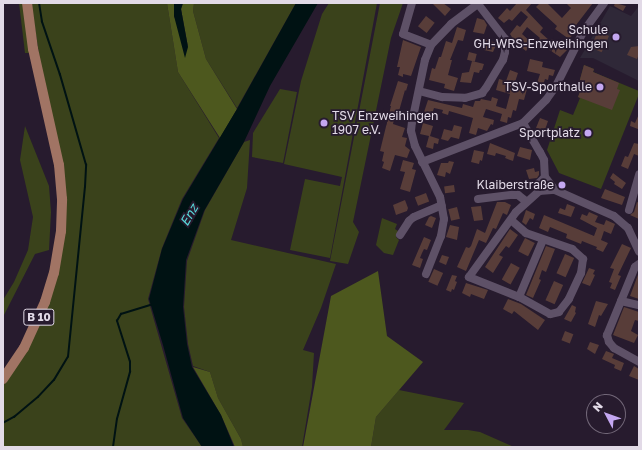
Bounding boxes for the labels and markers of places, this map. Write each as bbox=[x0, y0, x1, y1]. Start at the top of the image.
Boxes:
place label: Schule GH-WRS-Enzweihingen bbox=[474, 23, 608, 51]
marker: Schule GH-WRS-Enzweihingen bbox=[611, 32, 621, 42]
place label: TSV-Sporthalle bbox=[504, 80, 592, 94]
marker: TSV-Sporthalle bbox=[595, 82, 605, 92]
place label: TSV Enzweihingen 1907 e.V. bbox=[332, 109, 438, 137]
marker: TSV Enzweihingen 1907 e.V. bbox=[319, 118, 329, 128]
place label: Sportplatz bbox=[519, 126, 580, 140]
marker: Sportplatz bbox=[583, 128, 593, 138]
place label: Klaiberstraße bbox=[477, 178, 554, 192]
marker: Klaiberstraße bbox=[557, 180, 567, 190]

